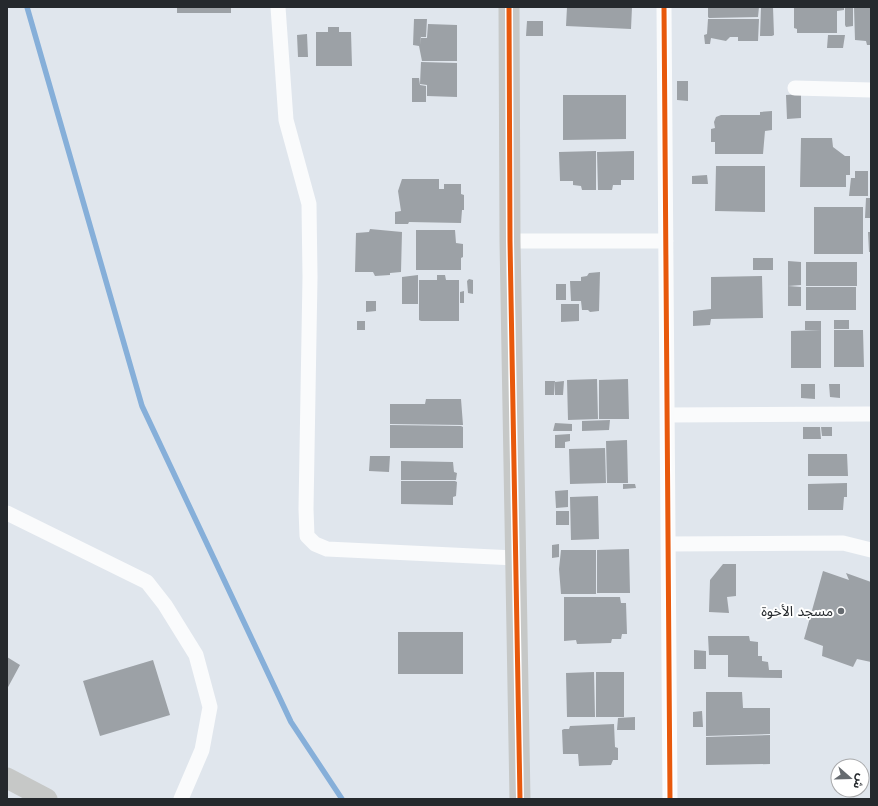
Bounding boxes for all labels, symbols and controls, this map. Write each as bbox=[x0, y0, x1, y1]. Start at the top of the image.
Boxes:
place label: مسجد الأخوة bbox=[761, 601, 833, 621]
marker: مسجد الأخوة bbox=[836, 606, 846, 616]
north arrow bbox=[830, 758, 870, 798]
text: ش bbox=[849, 772, 869, 791]

